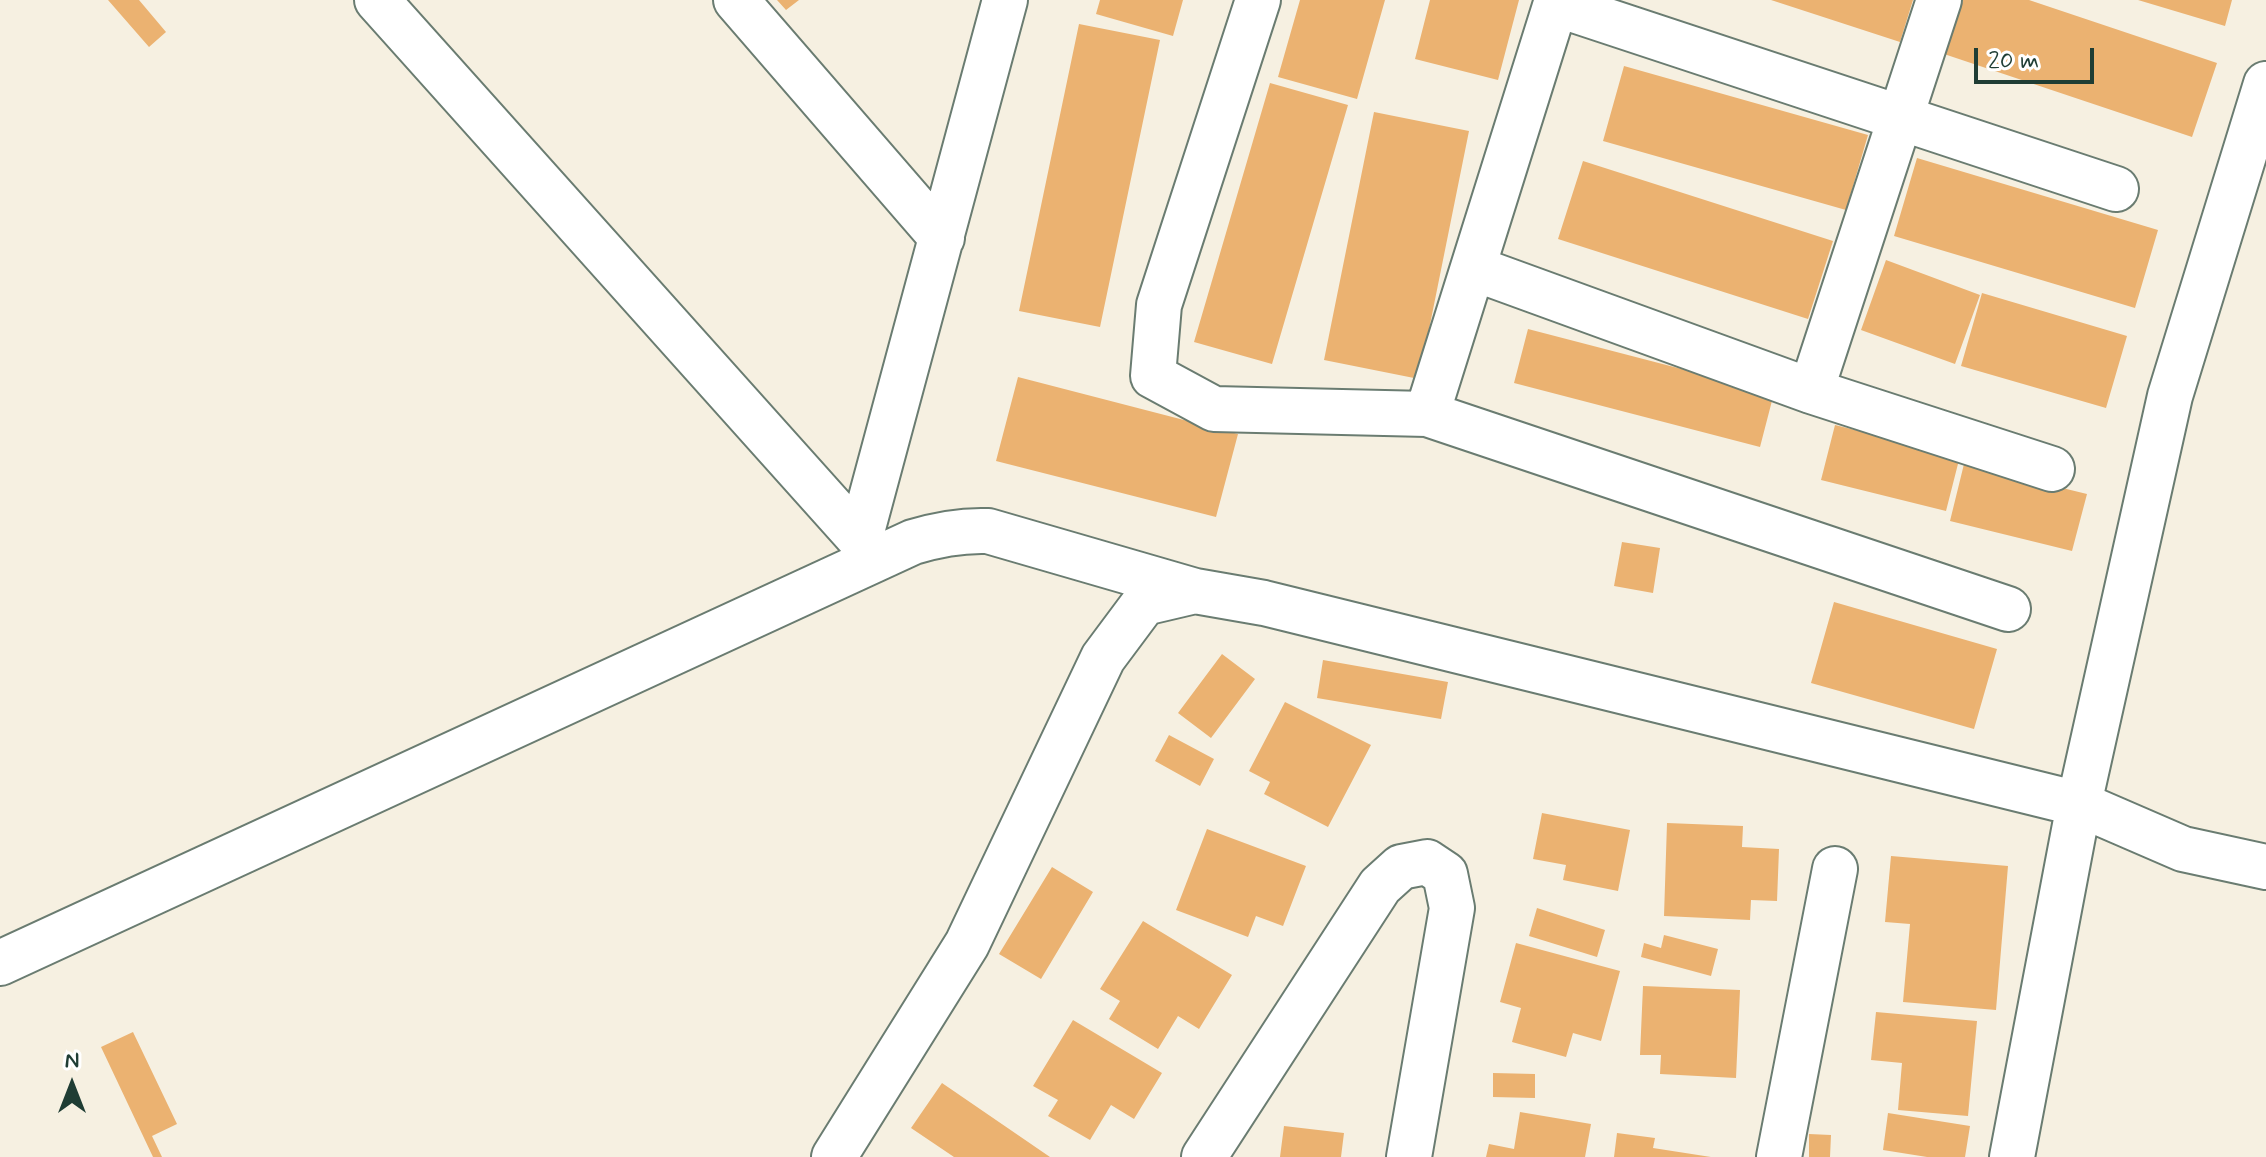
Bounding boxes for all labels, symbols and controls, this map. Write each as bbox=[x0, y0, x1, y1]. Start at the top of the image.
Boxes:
scale bar bbox=[1978, 32, 2098, 82]
text: 20 m bbox=[1988, 46, 2039, 77]
north arrow bbox=[32, 1045, 112, 1125]
text: N bbox=[65, 1047, 79, 1075]

